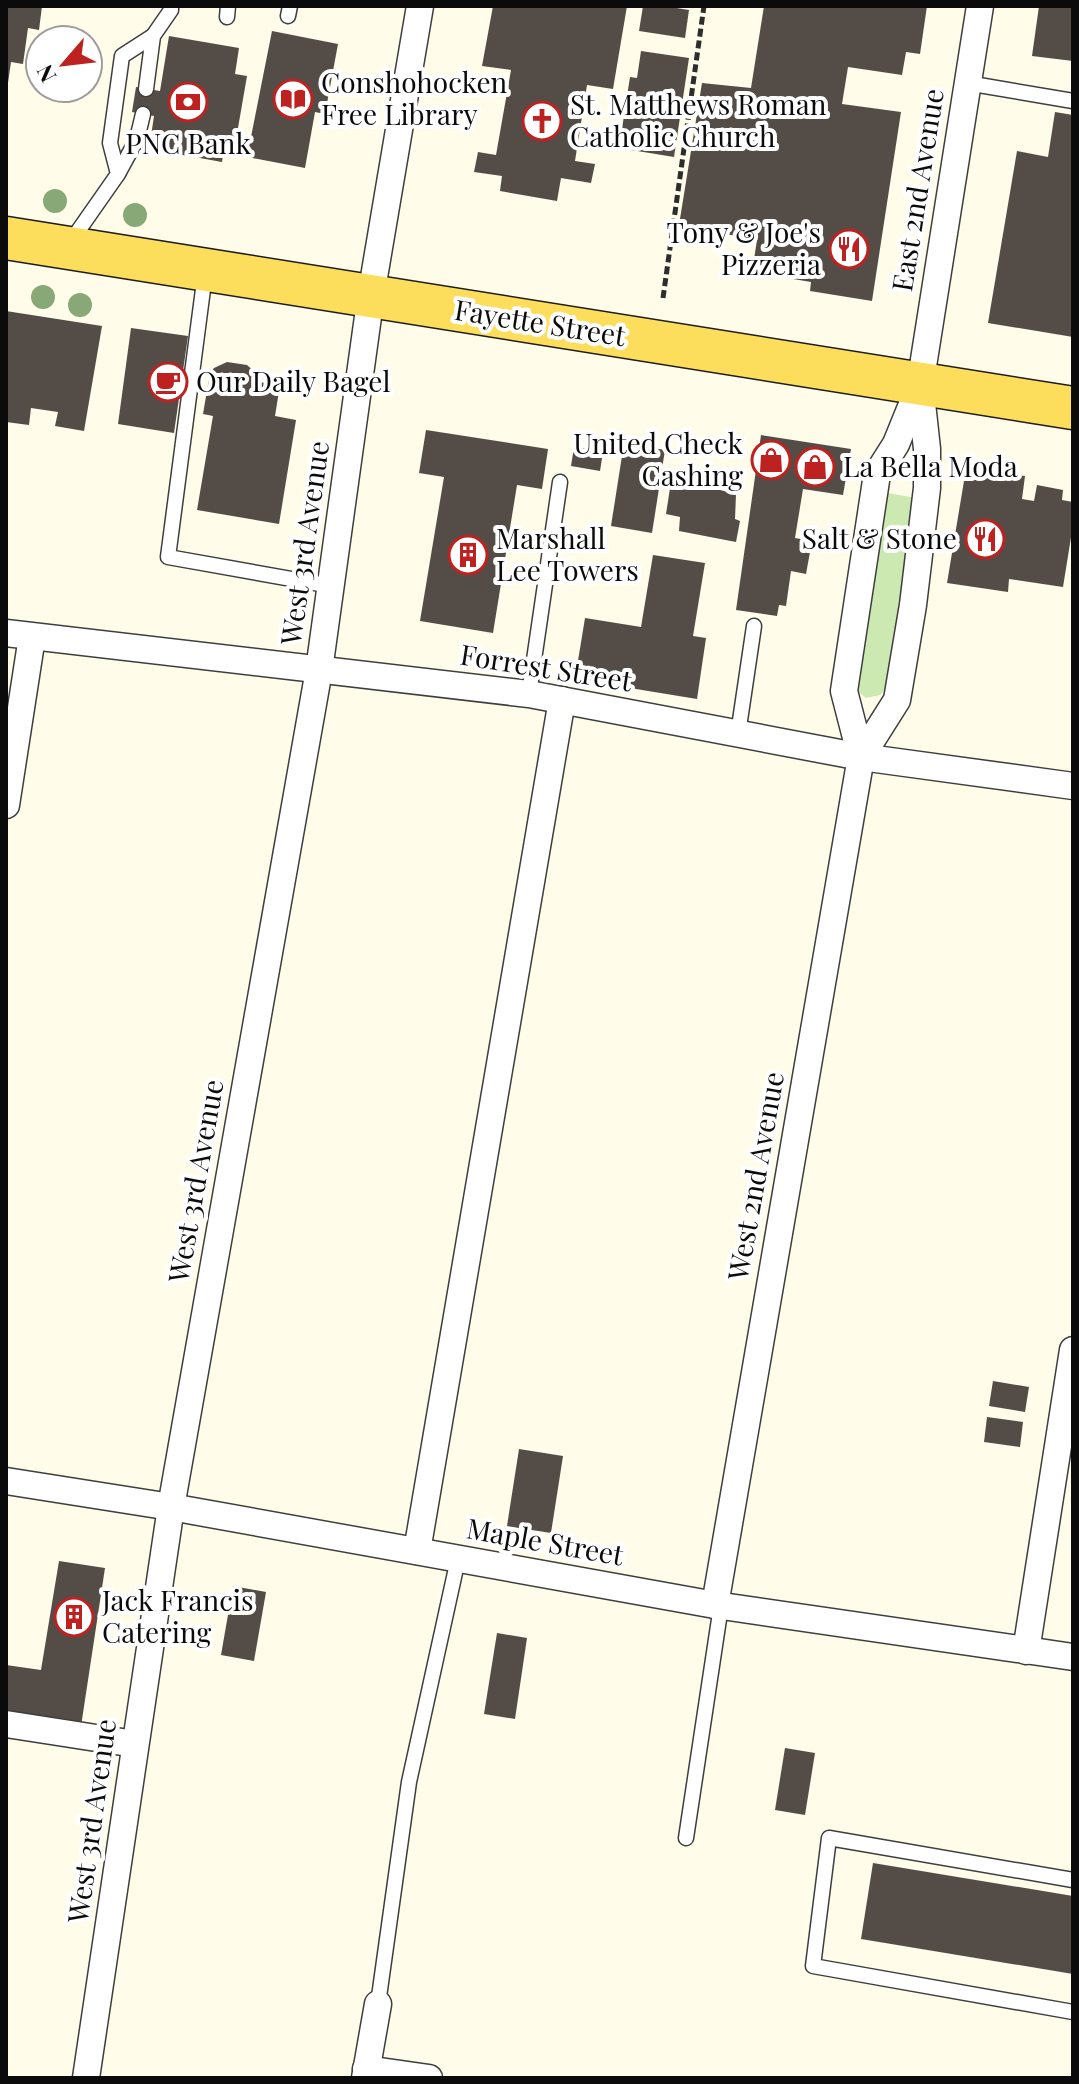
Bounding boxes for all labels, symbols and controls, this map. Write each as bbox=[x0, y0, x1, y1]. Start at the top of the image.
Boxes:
north arrow bbox=[24, 24, 104, 104]
text: N bbox=[28, 60, 62, 88]
place label: Conshohocken Free Library bbox=[321, 63, 508, 132]
library icon: Conshohocken Free Library bbox=[272, 78, 314, 120]
bank icon: PNC Bank bbox=[167, 81, 209, 123]
place label: St. Matthews Roman Catholic Church bbox=[570, 85, 827, 154]
street label: East 2nd Avenue bbox=[882, 86, 951, 294]
church icon: St. Matthews Roman Catholic Church bbox=[521, 100, 563, 142]
place label: PNC Bank bbox=[125, 124, 251, 161]
place label: Tony & Joe's Pizzeria bbox=[667, 213, 821, 282]
restaurant icon: Tony & Joe's Pizzeria bbox=[828, 228, 870, 270]
street label: Fayette Street bbox=[452, 290, 629, 353]
cafe icon: Our Daily Bagel bbox=[147, 361, 189, 403]
place label: Our Daily Bagel bbox=[196, 362, 391, 399]
place label: United Check Cashing bbox=[573, 424, 744, 493]
street label: West 3rd Avenue bbox=[271, 438, 336, 648]
shop icon: United Check Cashing bbox=[750, 439, 792, 481]
shop icon: La Bella Moda bbox=[794, 446, 836, 488]
place label: La Bella Moda bbox=[843, 447, 1018, 484]
restaurant icon: Salt & Stone bbox=[964, 518, 1006, 560]
place label: Marshall Lee Towers bbox=[496, 519, 639, 588]
place label: Salt & Stone bbox=[802, 519, 957, 556]
building icon: Marshall Lee Towers bbox=[447, 534, 489, 576]
street label: Forrest Street bbox=[458, 635, 636, 699]
street label: West 2nd Avenue bbox=[718, 1068, 791, 1284]
street label: West 3rd Avenue bbox=[158, 1076, 231, 1286]
street label: Maple Street bbox=[464, 1509, 628, 1573]
place label: Jack Francis Catering bbox=[101, 1581, 253, 1650]
building icon: Jack Francis Catering bbox=[53, 1596, 95, 1638]
street label: West 3rd Avenue bbox=[58, 1716, 123, 1926]

